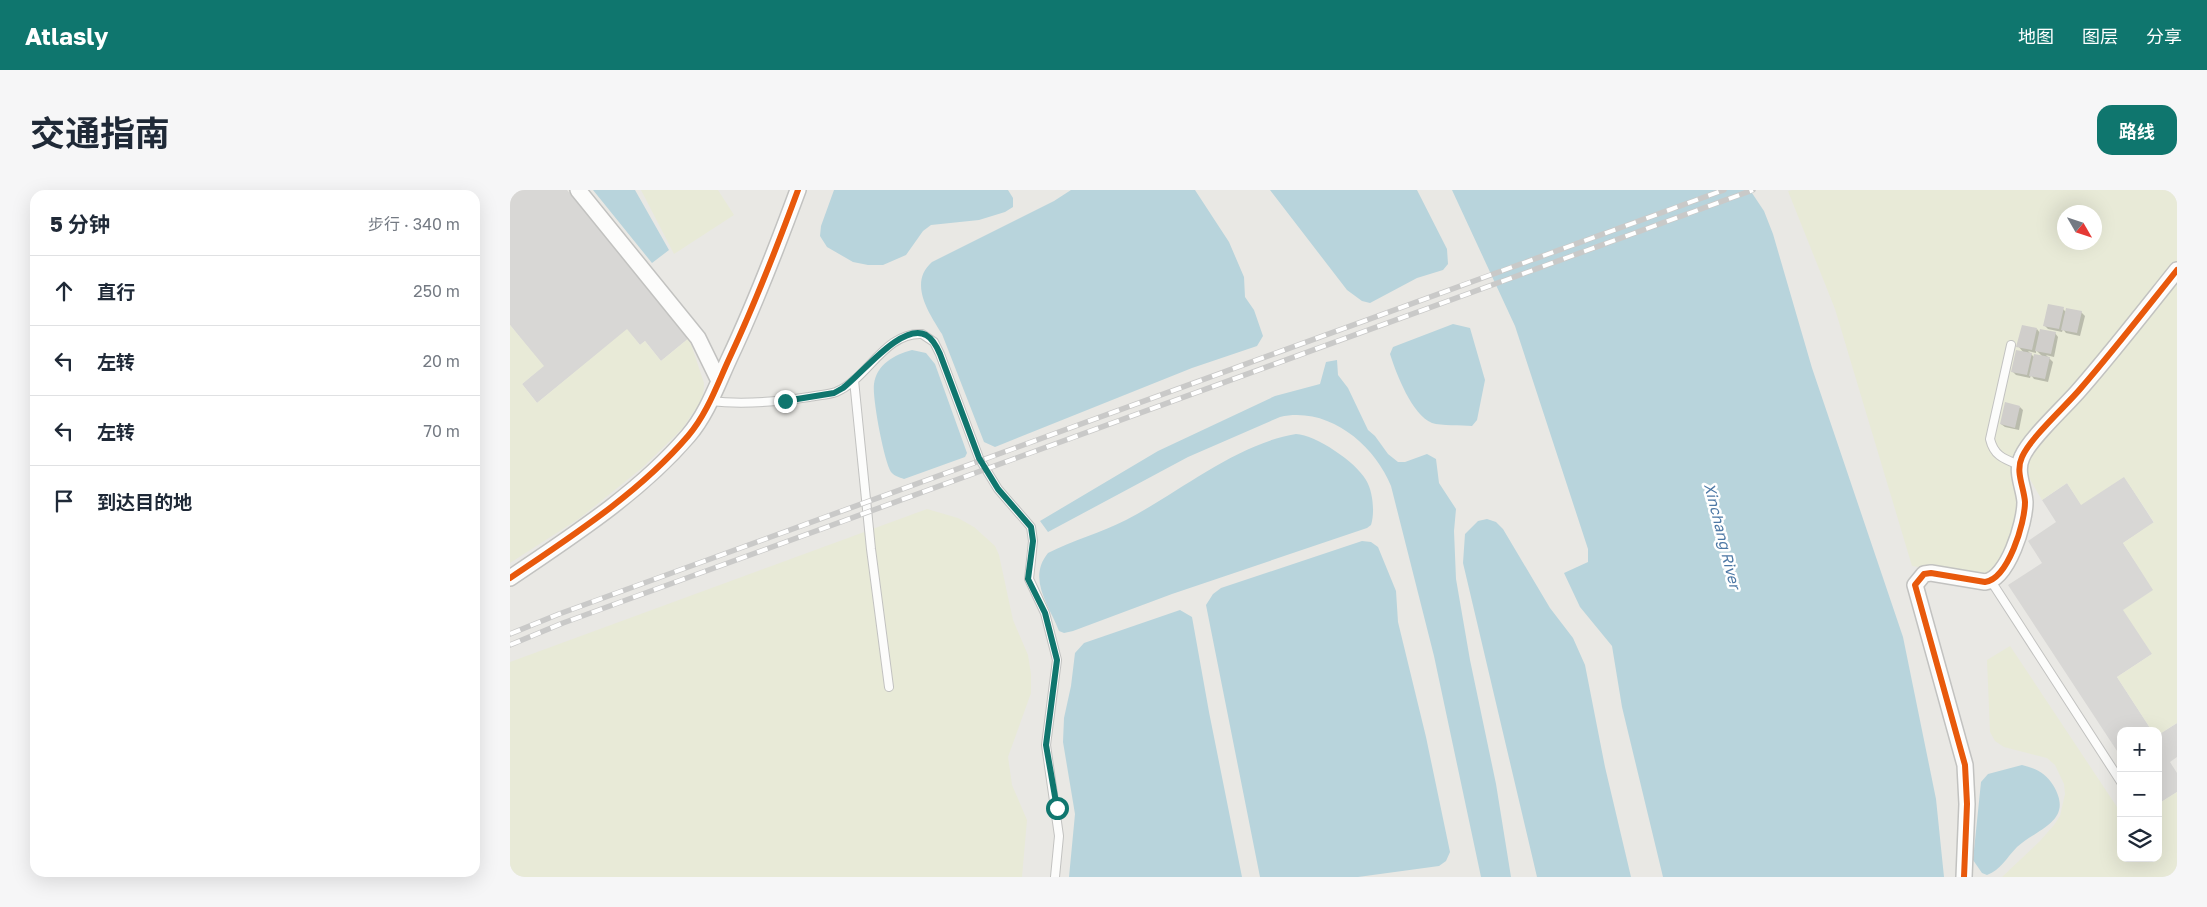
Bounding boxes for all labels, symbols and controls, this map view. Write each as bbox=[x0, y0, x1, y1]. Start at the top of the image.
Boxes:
text: Atlasly bbox=[25, 21, 108, 50]
text: 地图 bbox=[2018, 25, 2054, 47]
text: 图层 bbox=[2082, 25, 2118, 47]
text: 分享 bbox=[2146, 25, 2182, 47]
button: 路线 bbox=[2097, 105, 2177, 155]
text: 交通指南 bbox=[30, 112, 170, 154]
north arrow bbox=[2057, 205, 2102, 250]
text: 5 分钟 bbox=[50, 211, 110, 237]
text: 步行 · 340 m bbox=[368, 214, 460, 234]
icon: ahead bbox=[50, 277, 78, 305]
text: 直行 bbox=[97, 280, 135, 303]
text: 250 m bbox=[413, 281, 460, 301]
icon: left bbox=[50, 347, 78, 375]
text: 左转 bbox=[97, 350, 135, 373]
text: 20 m bbox=[423, 351, 460, 371]
route end bbox=[774, 390, 797, 413]
icon: left bbox=[50, 417, 78, 445]
text: 左转 bbox=[97, 420, 135, 443]
text: 70 m bbox=[423, 421, 460, 441]
water label: Xinchang River bbox=[1700, 481, 1745, 593]
icon: arrive bbox=[50, 487, 78, 515]
text: 到达目的地 bbox=[97, 490, 192, 513]
map controls bbox=[2117, 727, 2162, 862]
button: + bbox=[2117, 727, 2162, 772]
button: − bbox=[2117, 772, 2162, 817]
route start bbox=[1046, 797, 1069, 820]
button: layers bbox=[2117, 817, 2162, 862]

